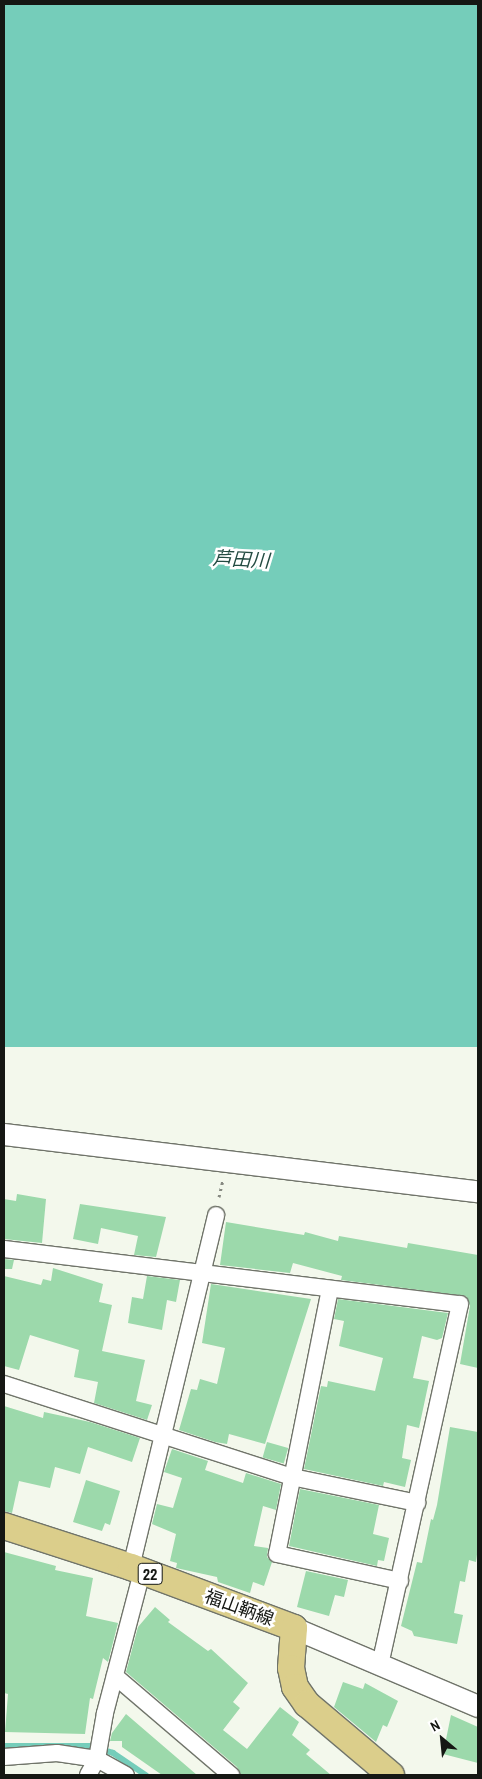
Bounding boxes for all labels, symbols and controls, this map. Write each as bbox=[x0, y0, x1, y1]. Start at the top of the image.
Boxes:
water label: 芦田川 bbox=[212, 547, 270, 573]
road number: 22 bbox=[138, 1560, 162, 1588]
street label: 福山鞆線 bbox=[201, 1586, 277, 1630]
north arrow bbox=[417, 1714, 467, 1764]
text: N bbox=[427, 1716, 443, 1736]

